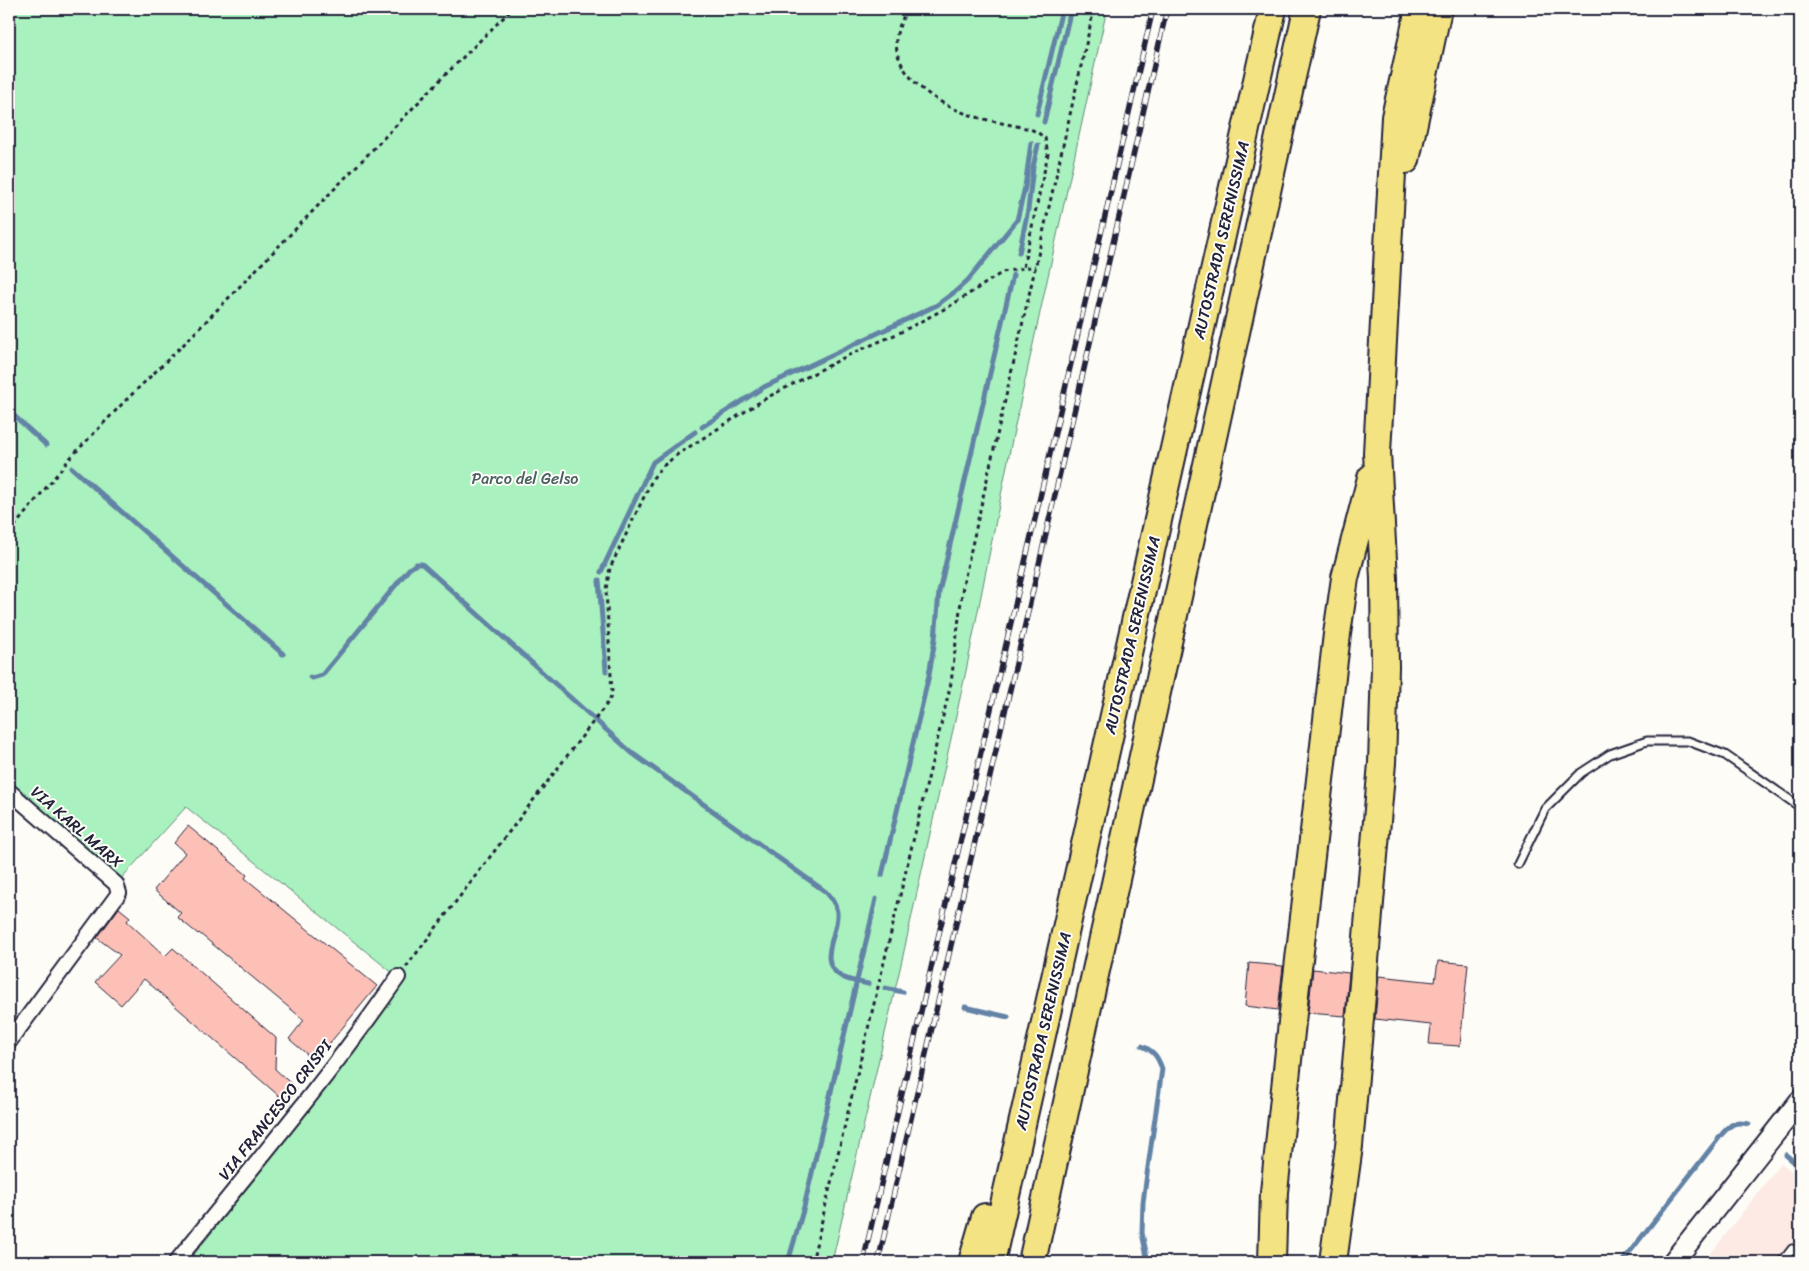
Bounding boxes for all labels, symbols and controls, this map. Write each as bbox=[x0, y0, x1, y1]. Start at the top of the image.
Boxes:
street label: AUTOSTRADA SERENISSIMA bbox=[1184, 138, 1258, 343]
park label: Parco del Gelso bbox=[472, 464, 578, 493]
street label: AUTOSTRADA SERENISSIMA bbox=[1095, 533, 1169, 738]
street label: VIA KARL MARX bbox=[24, 778, 131, 876]
street label: AUTOSTRADA SERENISSIMA bbox=[1006, 929, 1080, 1134]
street label: VIA FRANCESCO CRISPI bbox=[211, 1032, 340, 1187]

